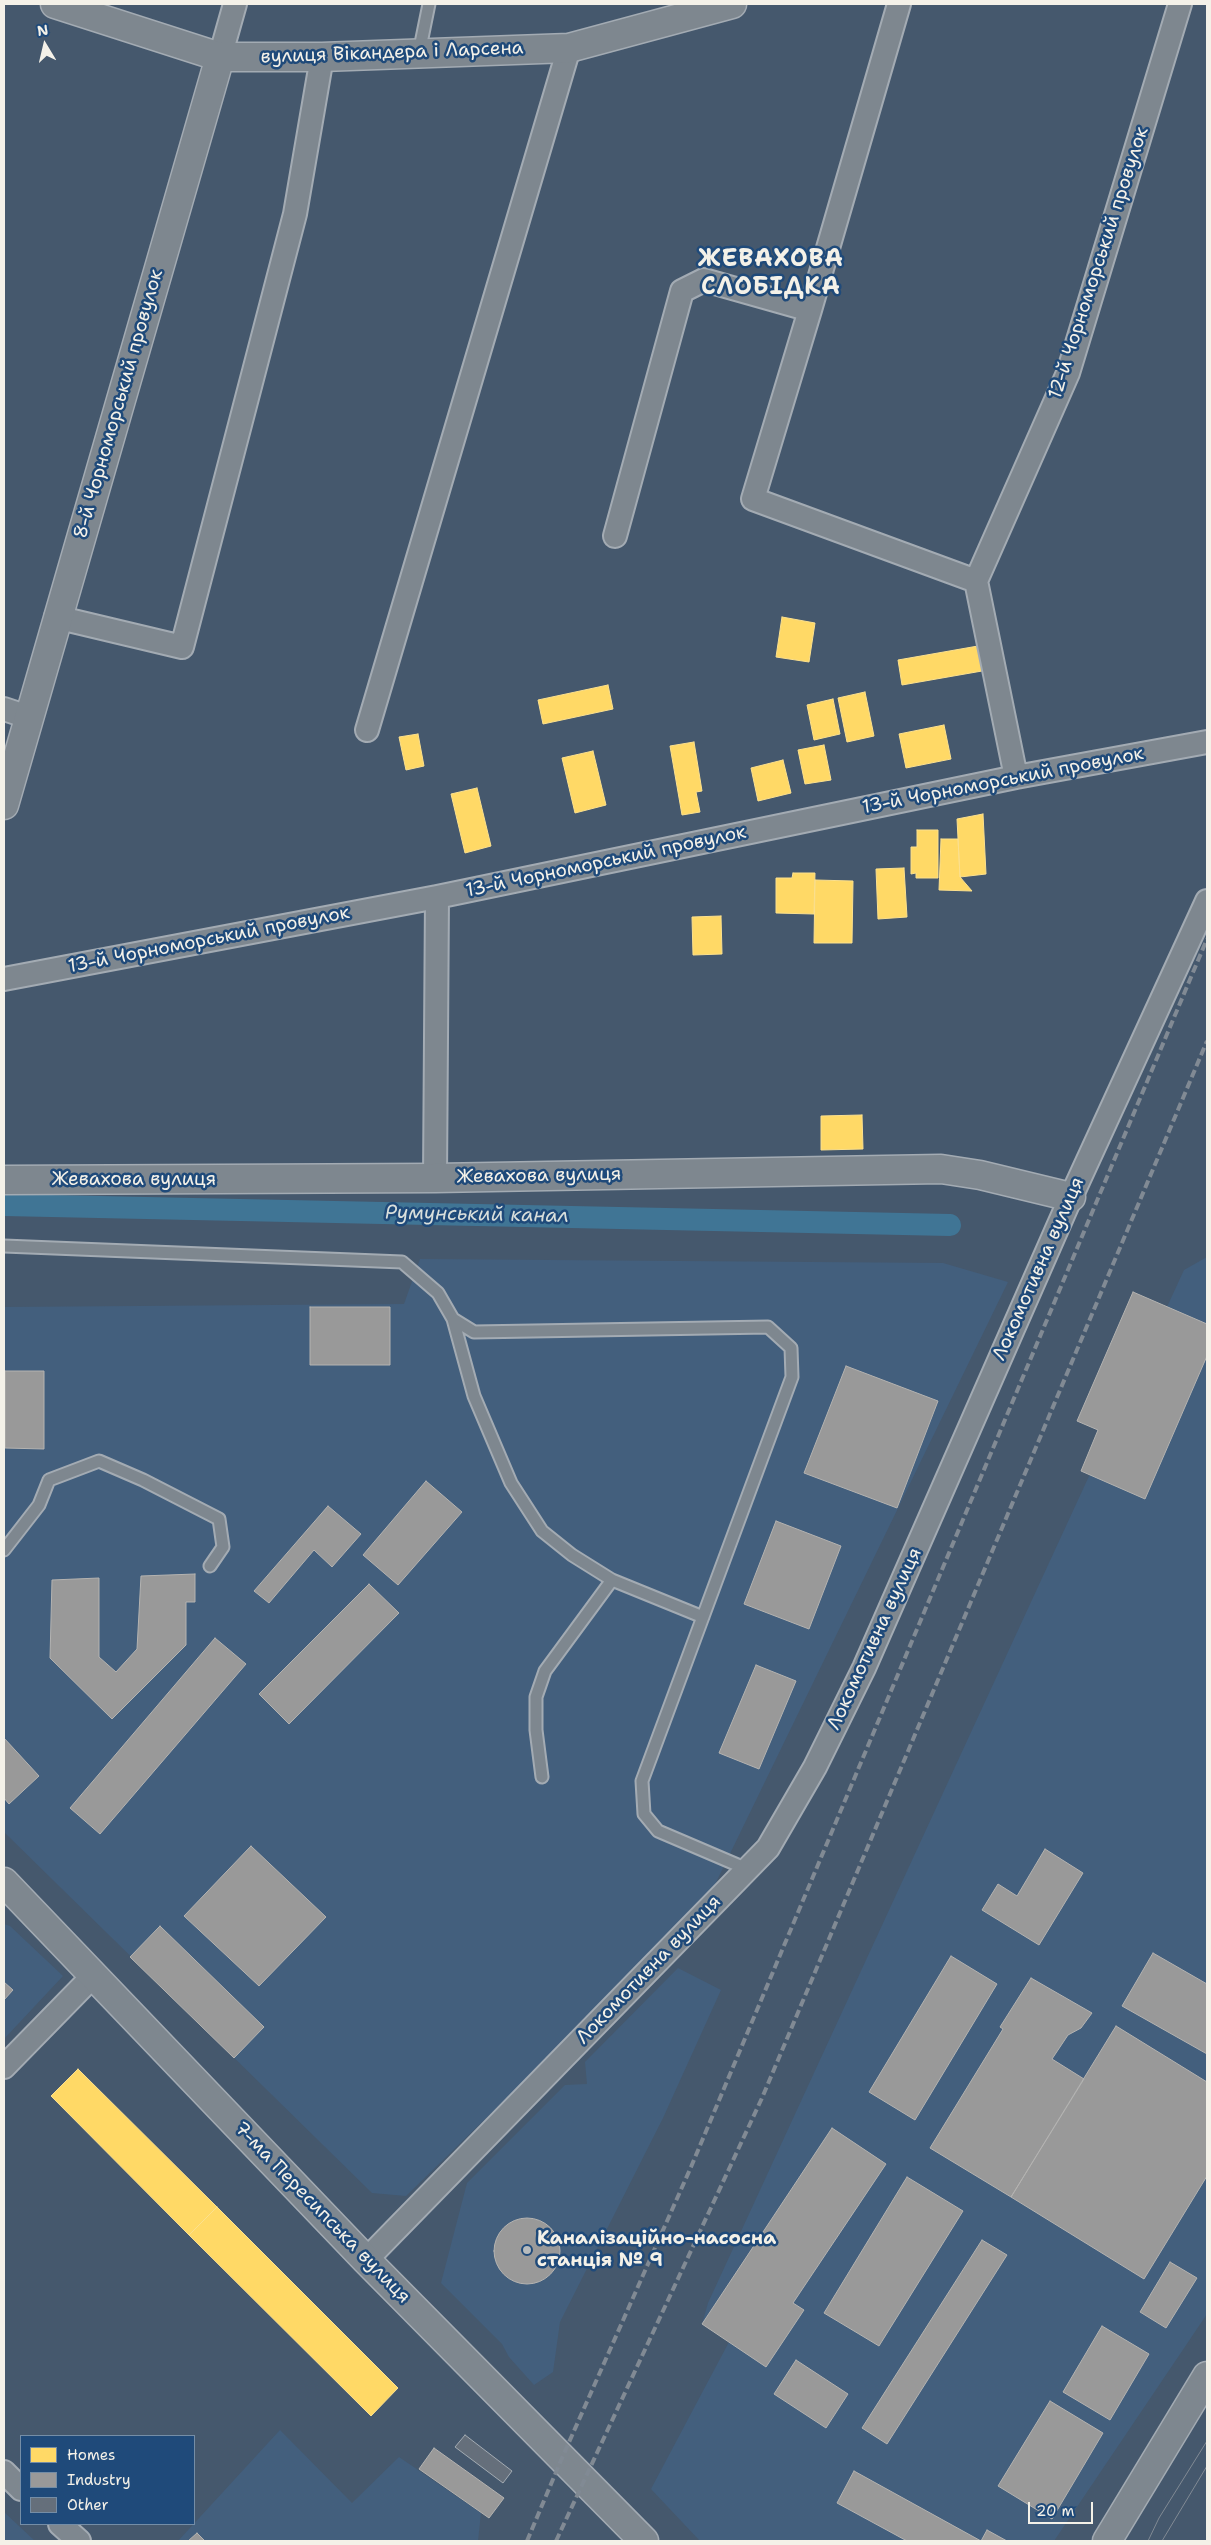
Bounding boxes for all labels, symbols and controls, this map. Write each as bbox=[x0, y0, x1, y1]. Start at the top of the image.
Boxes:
north arrow bbox=[20, 20, 70, 70]
text: N bbox=[36, 20, 50, 40]
street label: вулиця Вікандера і Ларсена bbox=[260, 37, 524, 69]
street label: 12-й Чорноморський провулок bbox=[1044, 124, 1154, 402]
district label: ЖЕВАХОВА СЛОБІДКА bbox=[697, 246, 845, 302]
street label: 8-й Чорноморський провулок bbox=[70, 267, 168, 541]
street label: 13-й Чорноморський провулок bbox=[860, 743, 1146, 819]
street label: 13-й Чорноморський провулок bbox=[464, 821, 748, 903]
street label: 13-й Чорноморський провулок bbox=[66, 902, 352, 978]
street label: Жевахова вулиця bbox=[457, 1163, 621, 1189]
street label: Жевахова вулиця bbox=[52, 1169, 216, 1191]
street label: Локомотивна вулиця bbox=[988, 1174, 1090, 1364]
water label: Румунський канал bbox=[385, 1201, 569, 1229]
street label: Локомотивна вулиця bbox=[823, 1544, 927, 1734]
street label: Локомотивна вулиця bbox=[572, 1891, 726, 2049]
street label: 7-ма Пересипська вулиця bbox=[229, 2117, 415, 2309]
place label: Каналізаційно-насосна станція № 9 bbox=[537, 2228, 776, 2272]
marker: Каналізаційно-насосна станція № 9 bbox=[521, 2244, 533, 2256]
legend bbox=[20, 2435, 195, 2525]
text: Homes bbox=[67, 2445, 115, 2465]
text: Industry bbox=[67, 2470, 131, 2490]
scale bar bbox=[1031, 2492, 1096, 2524]
text: Other bbox=[67, 2495, 109, 2515]
text: 20 m bbox=[1036, 2501, 1075, 2521]

